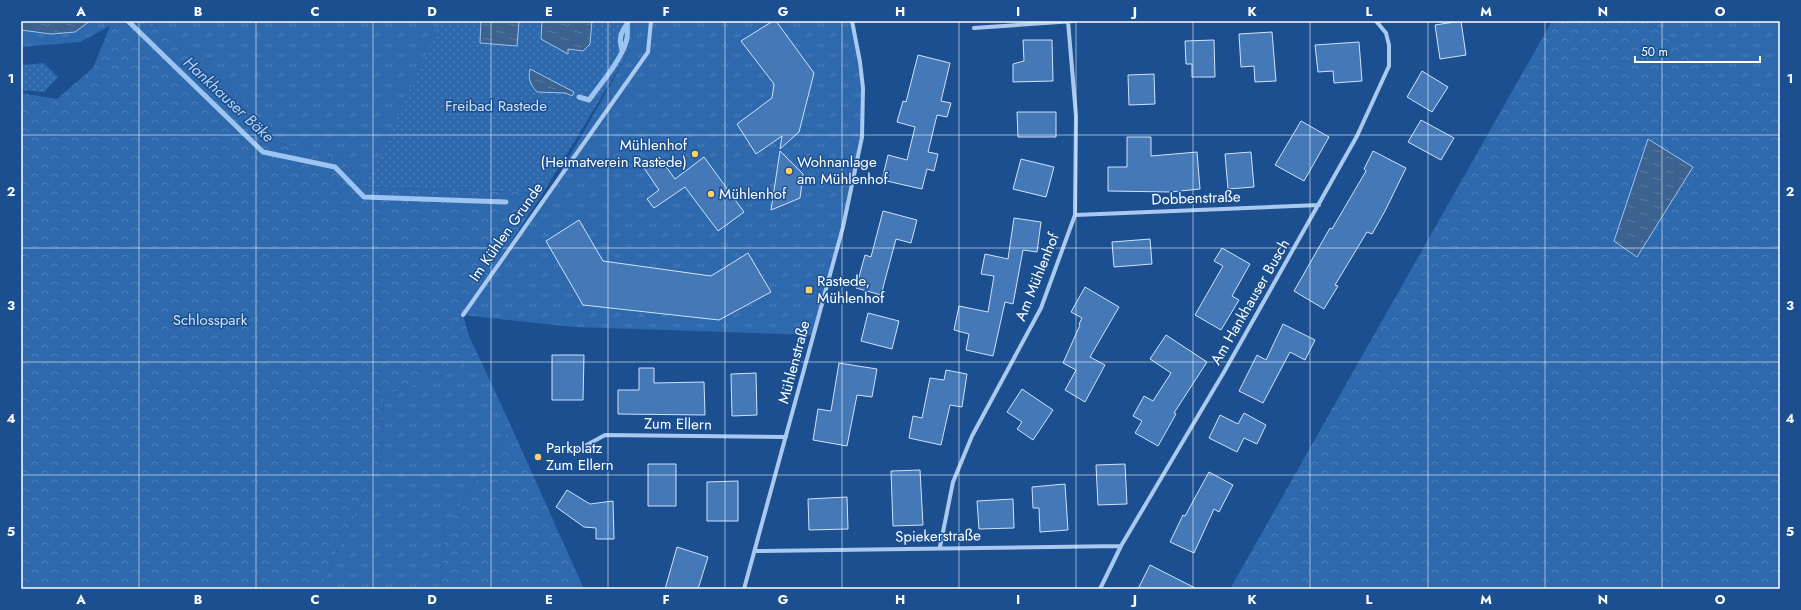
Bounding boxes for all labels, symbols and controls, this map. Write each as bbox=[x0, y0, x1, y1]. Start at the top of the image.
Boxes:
text: A bbox=[75, 2, 86, 21]
text: B bbox=[194, 2, 203, 21]
text: C bbox=[310, 2, 320, 21]
text: D bbox=[427, 2, 437, 21]
text: E bbox=[545, 2, 553, 21]
text: F bbox=[662, 2, 670, 21]
text: G bbox=[778, 2, 789, 21]
text: H bbox=[895, 2, 905, 21]
text: I bbox=[1016, 2, 1020, 21]
text: J bbox=[1130, 2, 1137, 21]
text: K bbox=[1247, 2, 1257, 21]
text: L bbox=[1366, 2, 1373, 21]
text: M bbox=[1480, 2, 1492, 21]
text: N bbox=[1598, 2, 1608, 21]
text: O bbox=[1715, 2, 1726, 21]
scale bar bbox=[1635, 38, 1760, 64]
text: 50 m bbox=[1641, 43, 1668, 61]
water label: Hankhauser Bäke bbox=[178, 51, 279, 148]
text: 1 bbox=[8, 69, 14, 88]
text: 1 bbox=[1787, 69, 1793, 88]
park label: Freibad Rastede bbox=[445, 95, 547, 117]
place label: Mühlenhof (Heimatverein Rastede) bbox=[541, 134, 688, 173]
marker: Mühlenhof (Heimatverein Rastede) bbox=[690, 149, 700, 159]
place label: Wohnanlage am Mühlenhof bbox=[797, 151, 888, 190]
marker: Wohnanlage am Mühlenhof bbox=[784, 166, 794, 176]
street label: Im Kühlen Grunde bbox=[464, 178, 549, 286]
text: 2 bbox=[7, 182, 15, 201]
text: 2 bbox=[1786, 182, 1794, 201]
place label: Mühlenhof bbox=[719, 183, 787, 205]
street label: Dobbenstraße bbox=[1151, 185, 1241, 211]
marker: Mühlenhof bbox=[706, 189, 716, 199]
street label: Am Mühlenhof bbox=[1009, 229, 1065, 324]
street label: Am Hankhauser Busch bbox=[1205, 235, 1295, 369]
place label: Rastede, Mühlenhof bbox=[817, 270, 885, 309]
marker: Rastede, Mühlenhof bbox=[804, 285, 814, 295]
text: 3 bbox=[7, 296, 15, 315]
text: 3 bbox=[1786, 296, 1794, 315]
park label: Schlosspark bbox=[173, 309, 248, 331]
street label: Mühlenstraße bbox=[772, 318, 816, 406]
text: 4 bbox=[6, 409, 16, 428]
text: 4 bbox=[1785, 409, 1795, 428]
street label: Zum Ellern bbox=[644, 412, 712, 436]
place label: Parkplatz Zum Ellern bbox=[546, 437, 614, 476]
marker: Parkplatz Zum Ellern bbox=[533, 452, 543, 462]
text: 5 bbox=[7, 522, 15, 541]
text: 5 bbox=[1786, 522, 1794, 541]
street label: Spiekerstraße bbox=[895, 524, 981, 548]
text: A bbox=[75, 590, 86, 609]
text: B bbox=[194, 590, 203, 609]
text: C bbox=[310, 590, 320, 609]
text: D bbox=[427, 590, 437, 609]
text: E bbox=[545, 590, 553, 609]
text: F bbox=[662, 590, 670, 609]
text: G bbox=[778, 590, 789, 609]
text: H bbox=[895, 590, 905, 609]
text: I bbox=[1016, 590, 1020, 609]
text: J bbox=[1130, 590, 1137, 609]
text: K bbox=[1247, 590, 1257, 609]
text: L bbox=[1366, 590, 1373, 609]
text: M bbox=[1480, 590, 1492, 609]
text: N bbox=[1598, 590, 1608, 609]
text: O bbox=[1715, 590, 1726, 609]

